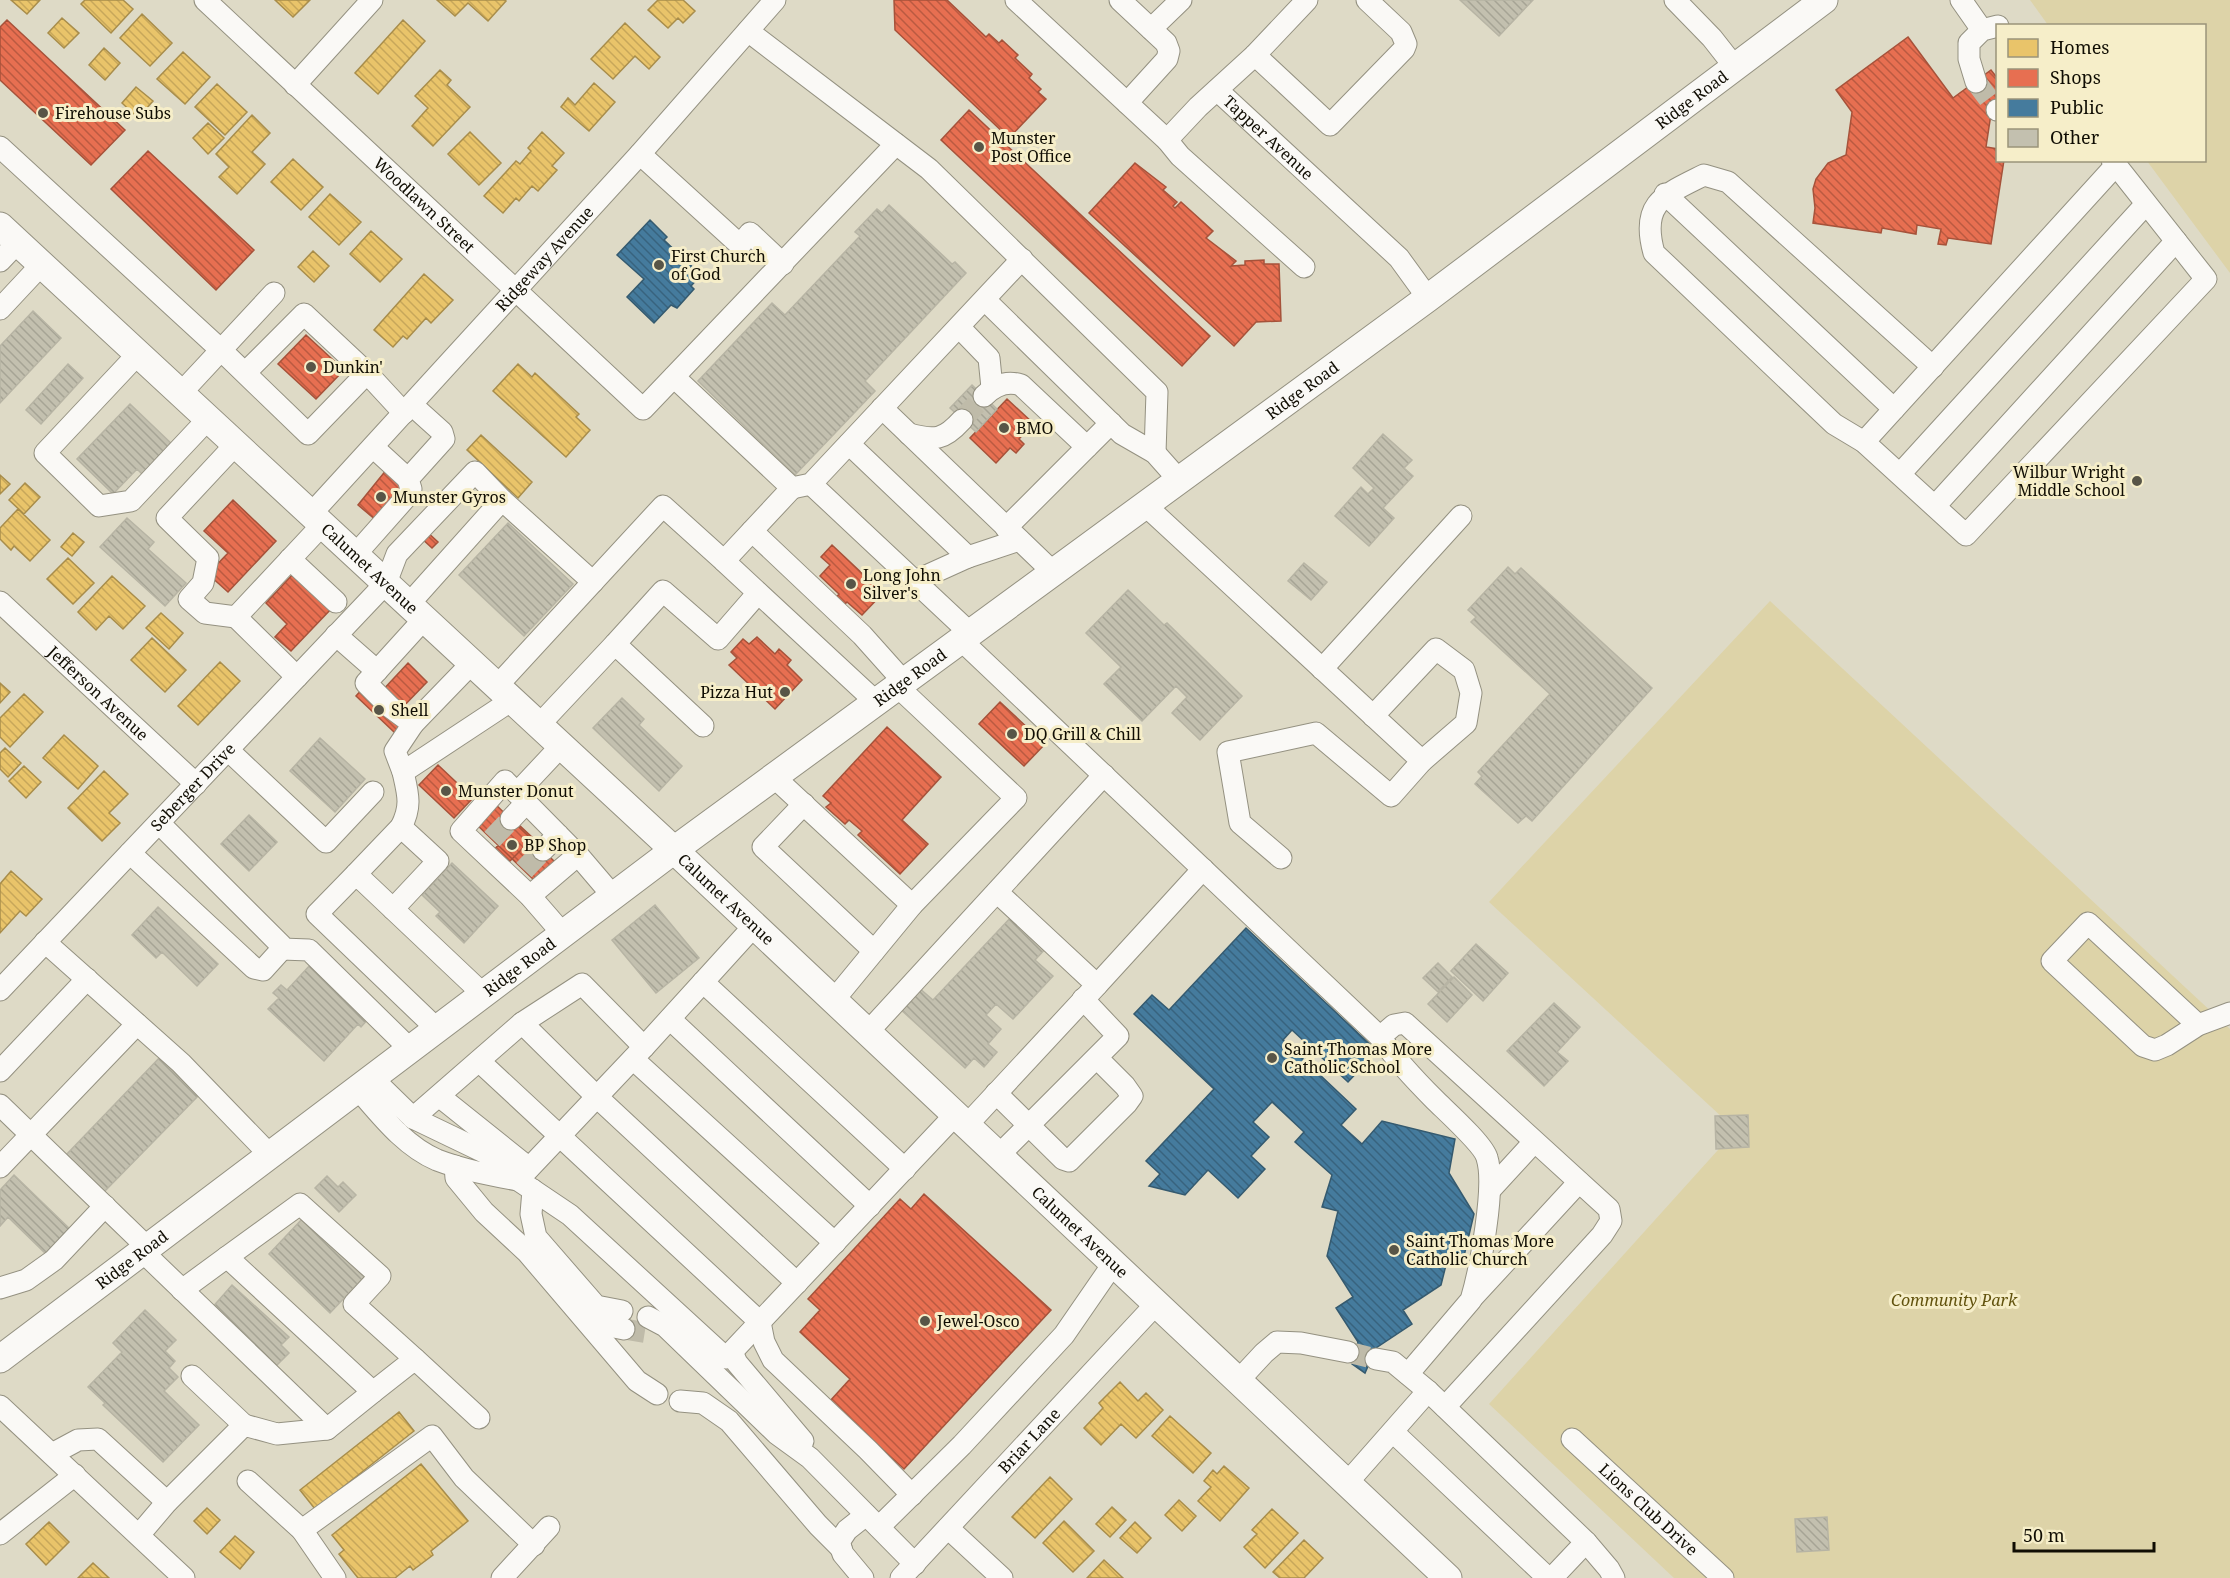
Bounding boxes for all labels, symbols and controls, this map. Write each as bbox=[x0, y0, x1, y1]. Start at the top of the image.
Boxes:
legend bbox=[1996, 24, 2206, 162]
text: Homes bbox=[2050, 35, 2109, 59]
street label: Ridge Road bbox=[1651, 65, 1732, 134]
text: Shops bbox=[2050, 65, 2101, 89]
street label: Tapper Avenue bbox=[1219, 90, 1318, 185]
text: Public bbox=[2050, 95, 2104, 119]
place label: Firehouse Subs bbox=[55, 102, 171, 124]
marker: Firehouse Subs bbox=[36, 106, 50, 120]
text: Other bbox=[2050, 125, 2100, 149]
place label: Munster Post Office bbox=[991, 127, 1071, 167]
marker: Munster Post Office bbox=[972, 140, 986, 154]
street label: Woodlawn Street bbox=[369, 152, 480, 258]
street label: Ridgeway Avenue bbox=[491, 201, 598, 316]
place label: First Church of God bbox=[671, 245, 766, 285]
marker: First Church of God bbox=[652, 258, 666, 272]
place label: Dunkin' bbox=[323, 356, 383, 378]
street label: Ridge Road bbox=[1261, 356, 1343, 424]
marker: Dunkin' bbox=[304, 360, 318, 374]
place label: BMO bbox=[1016, 417, 1053, 439]
marker: BMO bbox=[997, 421, 1011, 435]
place label: Wilbur Wright Middle School bbox=[2013, 461, 2125, 501]
marker: Wilbur Wright Middle School bbox=[2130, 474, 2144, 488]
place label: Munster Gyros bbox=[393, 486, 506, 508]
marker: Munster Gyros bbox=[374, 490, 388, 504]
street label: Calumet Avenue bbox=[317, 518, 423, 619]
place label: Long John Silver's bbox=[863, 564, 941, 604]
marker: Long John Silver's bbox=[844, 577, 858, 591]
street label: Jefferson Avenue bbox=[42, 640, 153, 745]
street label: Ridge Road bbox=[869, 643, 951, 711]
place label: Pizza Hut bbox=[700, 681, 773, 703]
marker: Pizza Hut bbox=[778, 685, 792, 699]
place label: Shell bbox=[391, 699, 428, 721]
marker: Shell bbox=[372, 703, 386, 717]
place label: DQ Grill & Chill bbox=[1024, 723, 1141, 745]
marker: DQ Grill & Chill bbox=[1005, 727, 1019, 741]
street label: Seberger Drive bbox=[145, 738, 240, 836]
place label: Munster Donut bbox=[458, 780, 574, 802]
marker: Munster Donut bbox=[439, 784, 453, 798]
place label: BP Shop bbox=[524, 834, 586, 856]
marker: BP Shop bbox=[505, 838, 519, 852]
street label: Calumet Avenue bbox=[673, 848, 779, 950]
street label: Ridge Road bbox=[479, 932, 560, 1001]
place label: Saint Thomas More Catholic School bbox=[1284, 1038, 1432, 1078]
marker: Saint Thomas More Catholic School bbox=[1265, 1051, 1279, 1065]
street label: Calumet Avenue bbox=[1027, 1181, 1133, 1283]
street label: Ridge Road bbox=[91, 1225, 173, 1294]
place label: Saint Thomas More Catholic Church bbox=[1406, 1230, 1554, 1270]
marker: Saint Thomas More Catholic Church bbox=[1387, 1243, 1401, 1257]
park label: Community Park bbox=[1891, 1289, 2018, 1311]
place label: Jewel-Osco bbox=[936, 1310, 1020, 1332]
marker: Jewel-Osco bbox=[918, 1314, 932, 1328]
street label: Briar Lane bbox=[993, 1403, 1065, 1478]
street label: Lions Club Drive bbox=[1594, 1458, 1703, 1561]
scale bar bbox=[2014, 1515, 2154, 1553]
text: 50 m bbox=[2023, 1523, 2065, 1547]

